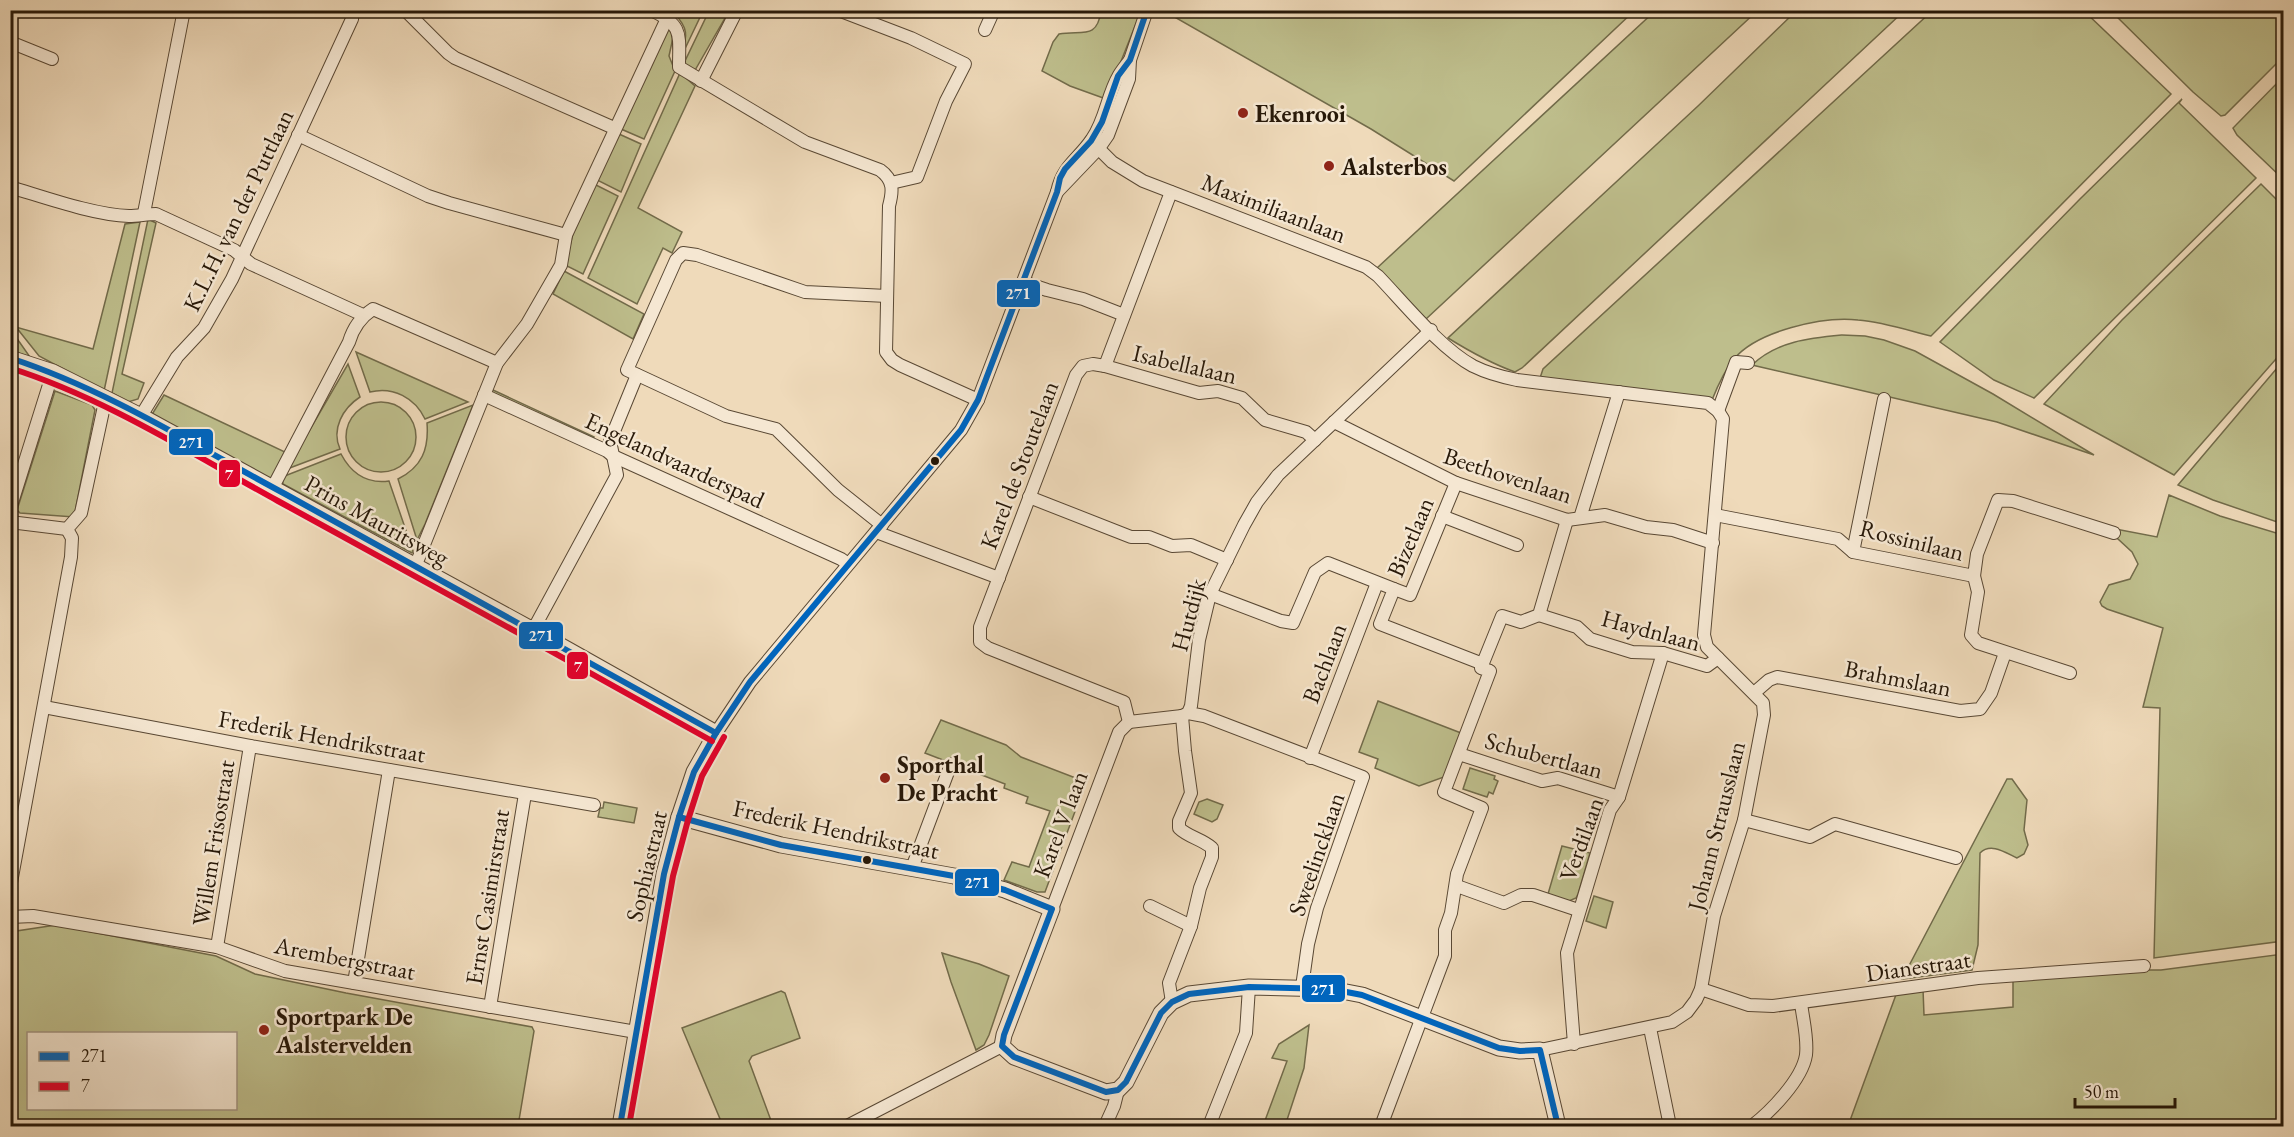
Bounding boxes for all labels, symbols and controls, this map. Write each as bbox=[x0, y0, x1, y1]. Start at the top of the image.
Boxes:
place label: Ekenrooi bbox=[1255, 98, 1346, 129]
street label: K.L.H. van der Puttlaan bbox=[176, 103, 301, 316]
marker: Ekenrooi bbox=[1236, 106, 1250, 120]
place label: Aalsterbos bbox=[1340, 151, 1447, 182]
marker: Aalsterbos bbox=[1322, 159, 1336, 173]
street label: Maximiliaanlaan bbox=[1197, 166, 1351, 250]
line badge: 271 bbox=[996, 279, 1041, 308]
text: 271 bbox=[1005, 283, 1031, 304]
street label: Isabellalaan bbox=[1130, 337, 1240, 391]
street label: Karel de Stoutelaan bbox=[973, 376, 1065, 554]
street label: Engelandvaarderspad bbox=[580, 405, 770, 515]
line badge: 271 bbox=[168, 428, 214, 456]
text: 271 bbox=[178, 432, 204, 453]
street label: Beethovenlaan bbox=[1440, 440, 1577, 510]
unlabelled marker bbox=[929, 455, 941, 467]
line badge: 7 bbox=[218, 459, 241, 488]
text: 7 bbox=[225, 464, 234, 485]
street label: Prins Mauritsweg bbox=[299, 468, 455, 573]
street label: Bizetlaan bbox=[1379, 492, 1441, 581]
street label: Rossinilaan bbox=[1857, 512, 1968, 568]
street label: Hutdijk bbox=[1163, 574, 1213, 655]
street label: Haydnlaan bbox=[1598, 602, 1704, 658]
street label: Bachlaan bbox=[1295, 618, 1354, 707]
line badge: 271 bbox=[518, 621, 564, 650]
text: 271 bbox=[528, 625, 554, 646]
line badge: 7 bbox=[566, 651, 589, 680]
street label: Brahmslaan bbox=[1842, 652, 1954, 704]
text: 7 bbox=[574, 656, 583, 677]
street label: Frederik Hendrikstraat bbox=[216, 703, 428, 770]
street label: Schubertlaan bbox=[1482, 724, 1607, 786]
street label: Johann Strausslaan bbox=[1679, 738, 1752, 916]
place label: Sporthal De Pracht bbox=[897, 749, 998, 808]
street label: Willem Frisostraat bbox=[185, 757, 241, 928]
street label: Karel V laan bbox=[1025, 766, 1095, 882]
marker: Sporthal De Pracht bbox=[878, 771, 892, 785]
street label: Sweelincklaan bbox=[1280, 788, 1352, 920]
street label: Frederik Hendrikstraat bbox=[730, 792, 942, 866]
street label: Verdilaan bbox=[1552, 793, 1611, 885]
street label: Ernst Casimirstraat bbox=[458, 807, 516, 987]
street label: Sophiastraat bbox=[618, 807, 674, 925]
unlabelled marker bbox=[861, 854, 873, 866]
line badge: 271 bbox=[954, 868, 1000, 897]
text: 271 bbox=[964, 872, 990, 893]
street label: Arembergstraat bbox=[271, 929, 419, 987]
street label: Dianestraat bbox=[1864, 943, 1973, 989]
line badge: 271 bbox=[1301, 974, 1346, 1003]
text: 271 bbox=[1310, 979, 1336, 1000]
place label: Sportpark De Aalstervelden bbox=[275, 1001, 413, 1060]
marker: Sportpark De Aalstervelden bbox=[257, 1023, 271, 1037]
legend bbox=[27, 1032, 237, 1110]
text: 271 bbox=[81, 1044, 107, 1067]
scale bar bbox=[2075, 1071, 2176, 1109]
text: 7 bbox=[81, 1074, 90, 1097]
text: 50 m bbox=[2084, 1080, 2119, 1103]

